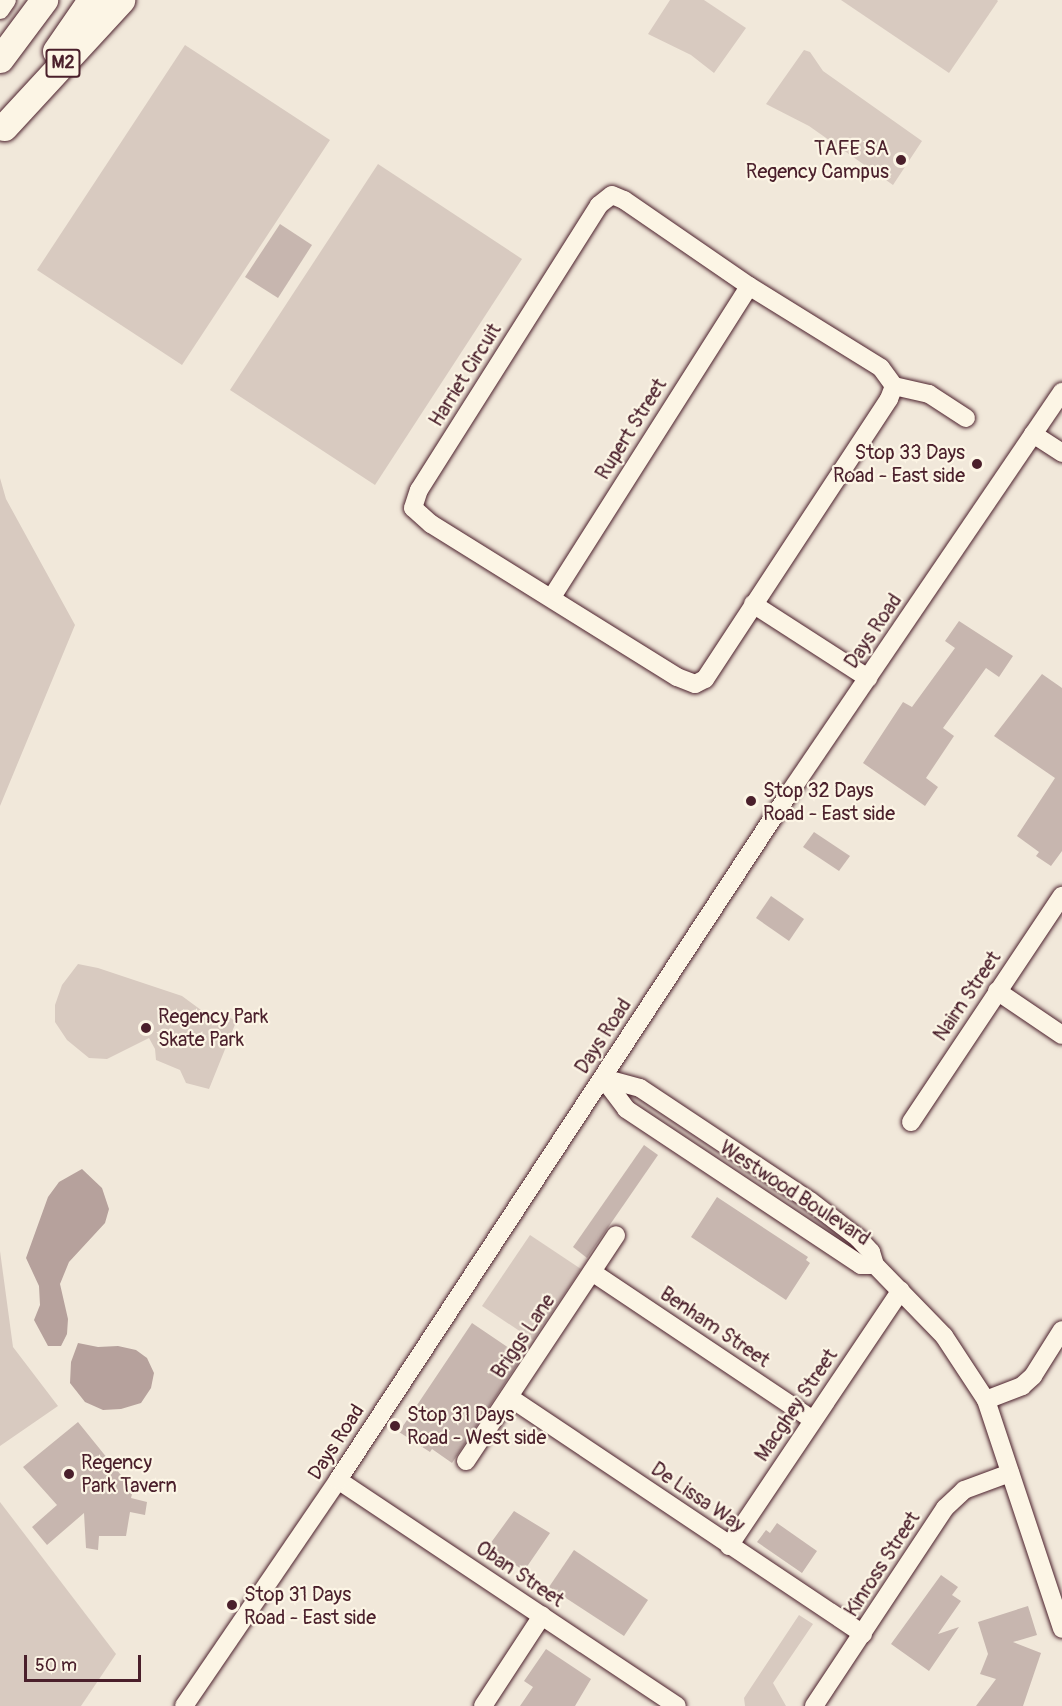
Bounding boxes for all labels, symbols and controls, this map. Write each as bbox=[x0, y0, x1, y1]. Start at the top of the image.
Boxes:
road number: M2 bbox=[45, 48, 81, 78]
place label: TAFE SA Regency Campus bbox=[746, 136, 889, 183]
marker: TAFE SA Regency Campus bbox=[894, 153, 908, 167]
street label: Harriet Circuit bbox=[424, 319, 506, 431]
street label: Rupert Street bbox=[590, 374, 672, 484]
place label: Stop 33 Days Road - East side bbox=[833, 440, 965, 487]
marker: Stop 33 Days Road - East side bbox=[970, 457, 984, 471]
street label: Days Road bbox=[839, 589, 907, 673]
place label: Stop 32 Days Road - East side bbox=[763, 778, 895, 825]
marker: Stop 32 Days Road - East side bbox=[744, 794, 758, 808]
street label: Nairn Street bbox=[928, 946, 1006, 1046]
street label: Days Road bbox=[570, 994, 636, 1078]
place label: Regency Park Skate Park bbox=[158, 1005, 268, 1052]
marker: Regency Park Skate Park bbox=[139, 1021, 153, 1035]
street label: Westwood Boulevard bbox=[715, 1135, 875, 1251]
street label: Benham Street bbox=[656, 1282, 774, 1372]
street label: Briggs Lane bbox=[486, 1289, 560, 1383]
street label: Macghey Street bbox=[750, 1344, 842, 1466]
street label: Days Road bbox=[303, 1400, 369, 1484]
place label: Stop 31 Days Road - West side bbox=[407, 1402, 546, 1449]
marker: Stop 31 Days Road - West side bbox=[388, 1419, 402, 1433]
place label: Regency Park Tavern bbox=[81, 1450, 177, 1497]
street label: De Lissa Way bbox=[647, 1457, 749, 1537]
marker: Regency Park Tavern bbox=[62, 1467, 76, 1481]
street label: Kinross Street bbox=[839, 1507, 925, 1621]
street label: Oban Street bbox=[471, 1536, 569, 1612]
place label: Stop 31 Days Road - East side bbox=[244, 1582, 376, 1629]
marker: Stop 31 Days Road - East side bbox=[225, 1598, 239, 1612]
scale bar bbox=[27, 1643, 144, 1681]
text: 50 m bbox=[35, 1654, 77, 1677]

